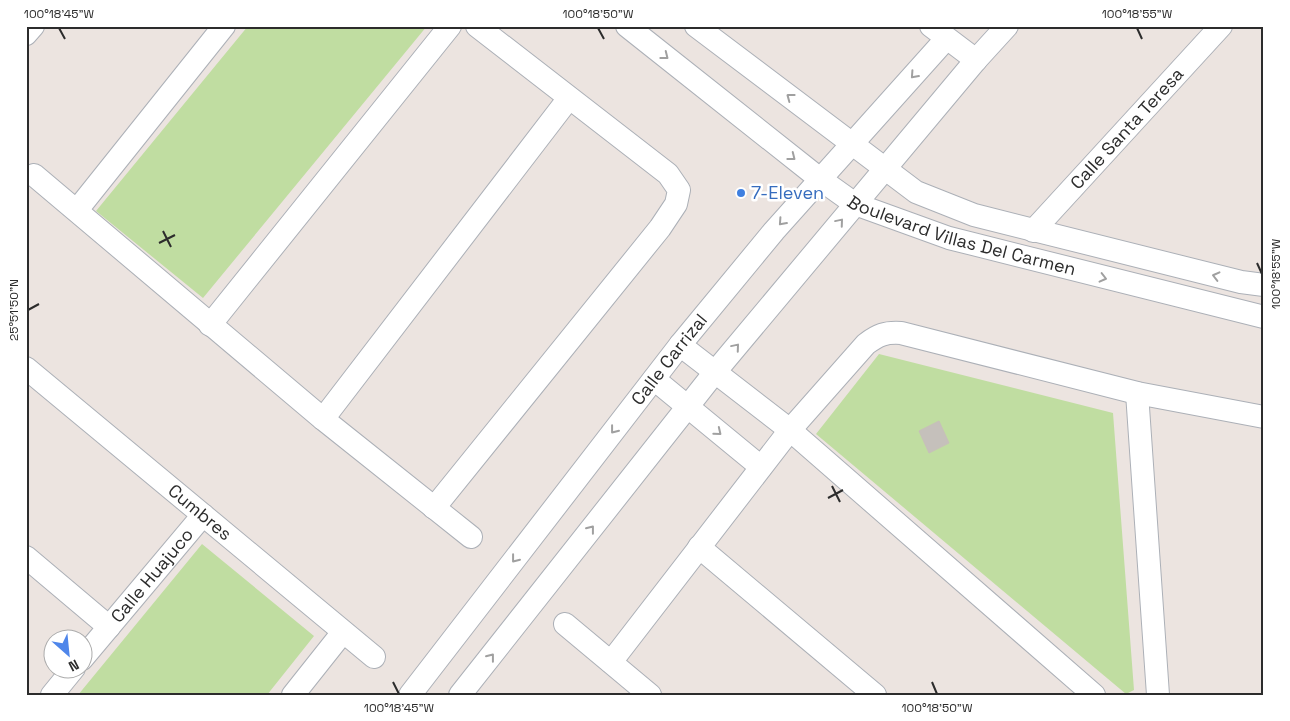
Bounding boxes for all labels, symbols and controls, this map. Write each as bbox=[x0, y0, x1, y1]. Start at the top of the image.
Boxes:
text: 100°18'45"W bbox=[24, 6, 95, 22]
text: 100°18'50"W bbox=[563, 6, 634, 22]
text: 100°18'55"W bbox=[1102, 6, 1173, 22]
one-way arrow bbox=[659, 51, 668, 59]
street label: Calle Santa Teresa bbox=[1065, 62, 1188, 194]
one-way arrow bbox=[910, 69, 919, 78]
one-way arrow bbox=[787, 95, 796, 103]
one-way arrow bbox=[786, 152, 795, 160]
place label: 7-Eleven bbox=[751, 181, 824, 204]
marker: 7-Eleven bbox=[735, 187, 747, 199]
street label: Boulevard Villas Del Carmen bbox=[843, 190, 1078, 280]
one-way arrow bbox=[779, 217, 788, 226]
one-way arrow bbox=[834, 219, 843, 228]
text: 100°18'55"W bbox=[1268, 238, 1284, 309]
one-way arrow bbox=[1211, 271, 1220, 282]
one-way arrow bbox=[1098, 272, 1106, 282]
text: 25°51'50"N bbox=[6, 279, 22, 341]
street label: Calle Carrizal bbox=[626, 309, 712, 410]
one-way arrow bbox=[731, 344, 739, 353]
one-way arrow bbox=[611, 424, 620, 434]
one-way arrow bbox=[712, 426, 721, 435]
street label: Cumbres bbox=[163, 479, 237, 545]
street label: Calle Huajuco bbox=[105, 523, 198, 627]
one-way arrow bbox=[586, 526, 594, 535]
one-way arrow bbox=[512, 553, 521, 563]
north arrow bbox=[42, 628, 92, 678]
one-way arrow bbox=[485, 653, 494, 662]
text: N bbox=[66, 655, 82, 676]
text: 100°18'45"W bbox=[364, 700, 435, 716]
text: 100°18'50"W bbox=[902, 700, 973, 716]

